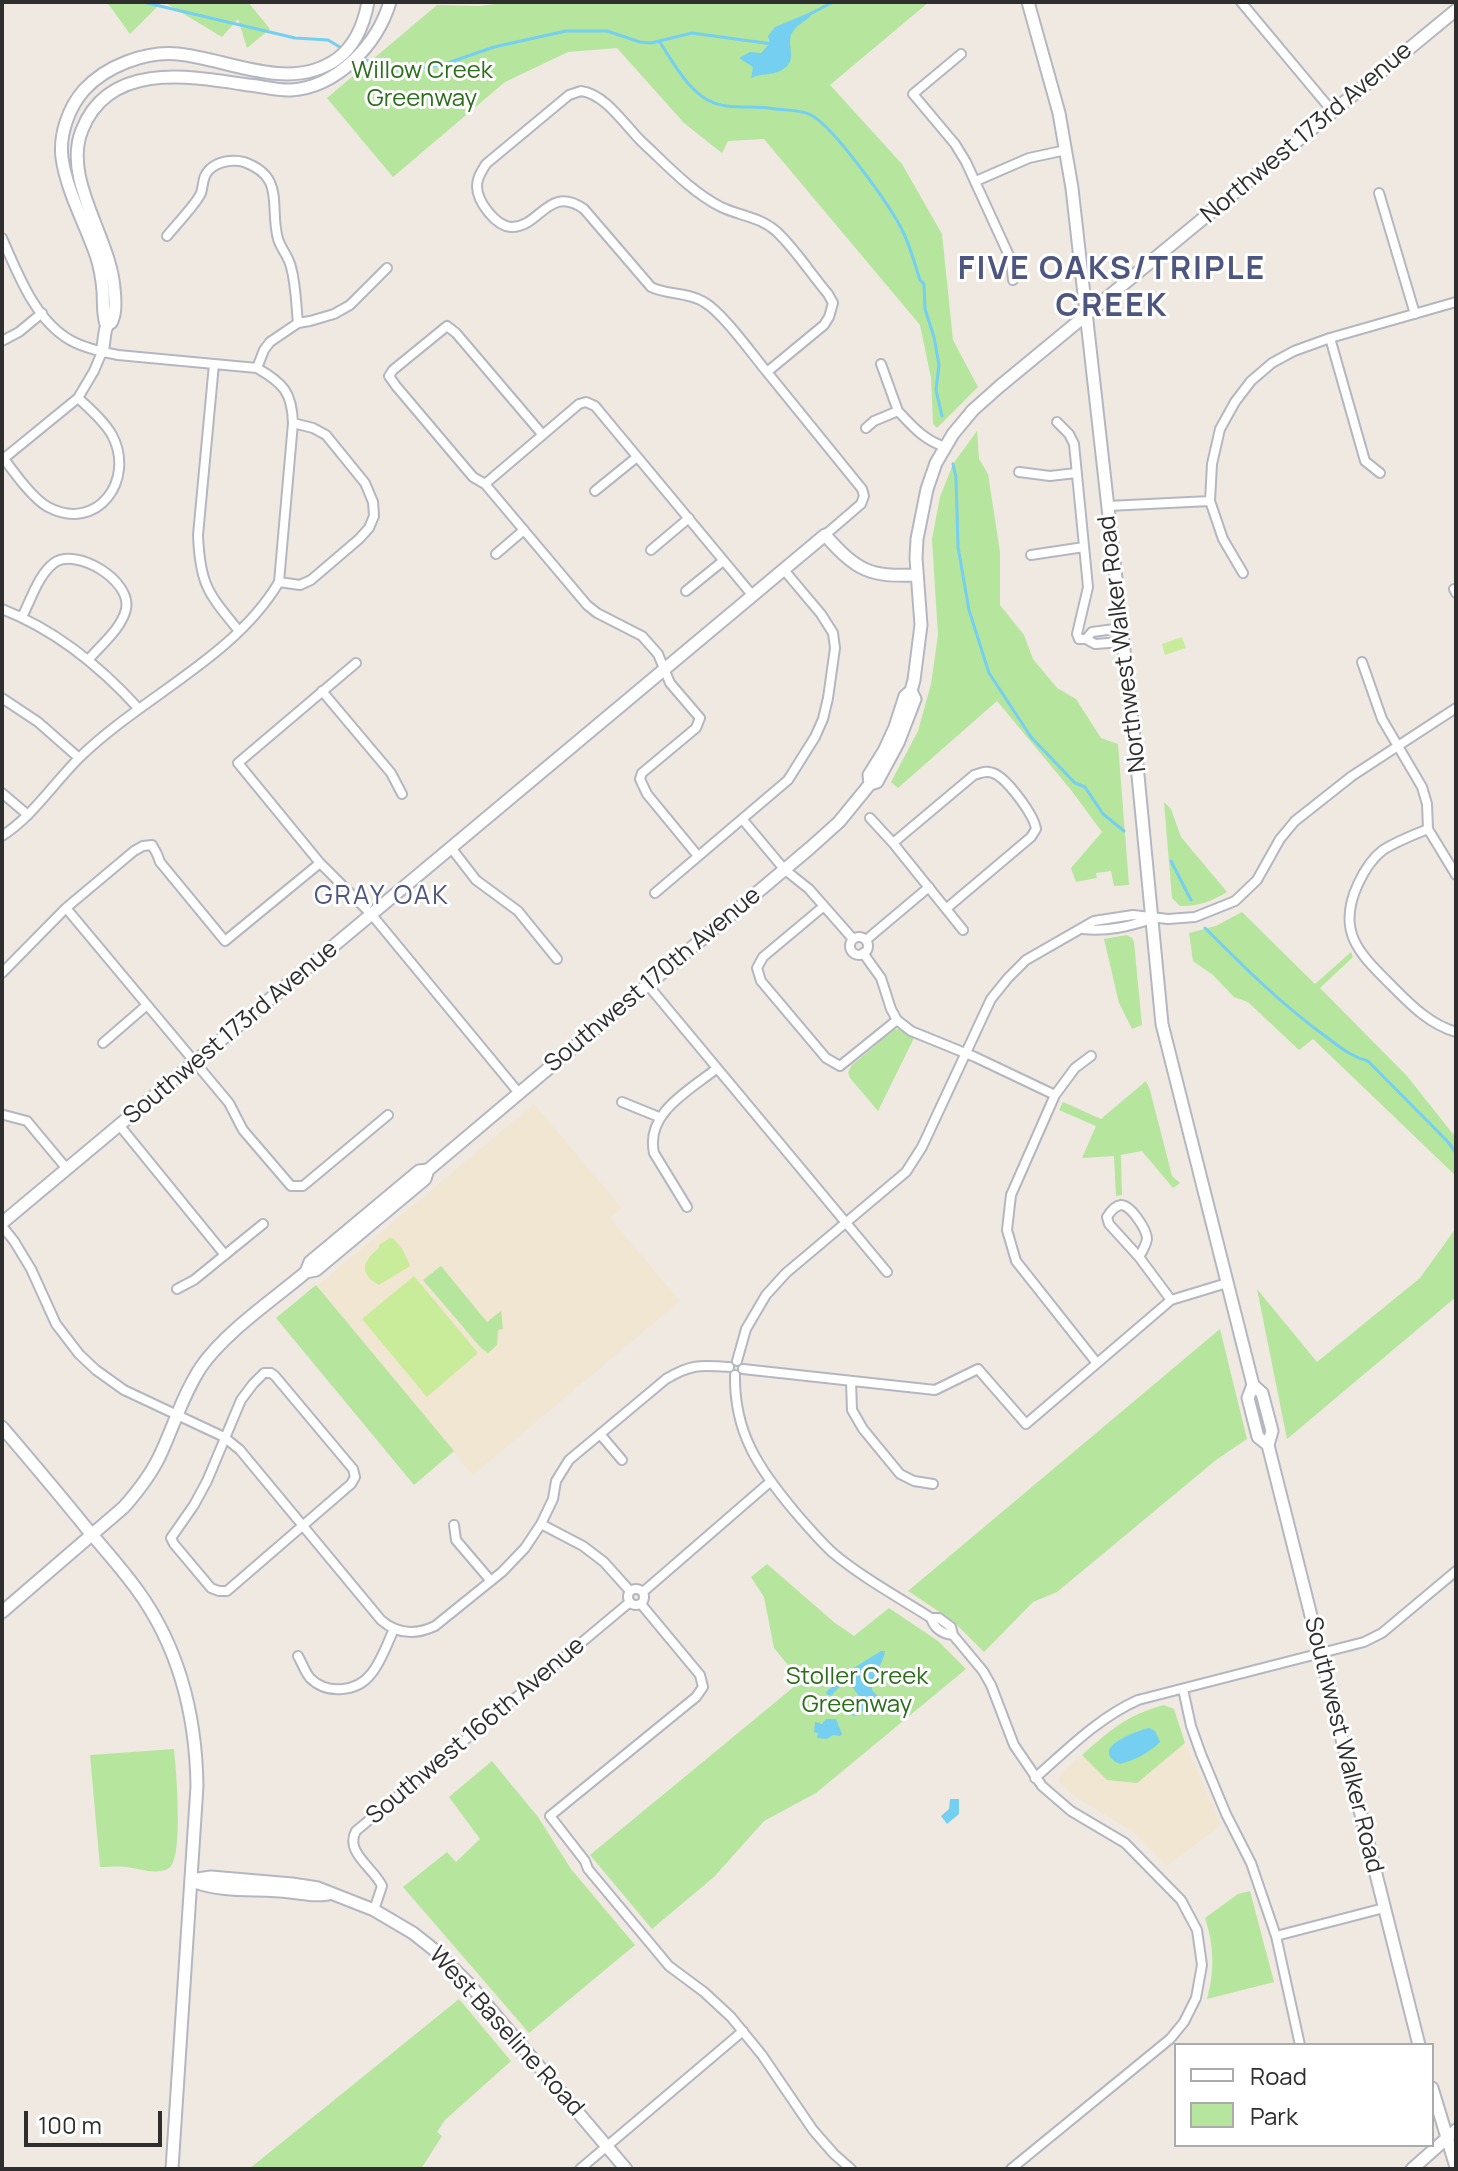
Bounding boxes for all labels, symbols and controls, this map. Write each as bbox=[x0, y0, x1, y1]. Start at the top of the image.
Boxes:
street label: Northwest 173rd Avenue bbox=[1196, 36, 1418, 230]
park label: Willow Creek Greenway bbox=[351, 57, 493, 113]
district label: FIVE OAKS/TRIPLE CREEK bbox=[958, 251, 1266, 326]
street label: Northwest Walker Road bbox=[1093, 514, 1153, 774]
district label: GRAY OAK bbox=[314, 881, 450, 913]
street label: Southwest 170th Avenue bbox=[539, 881, 767, 1079]
street label: Southwest 173rd Avenue bbox=[118, 935, 344, 1131]
street label: Southwest Walker Road bbox=[1297, 1614, 1389, 1876]
street label: Southwest 166th Avenue bbox=[361, 1631, 591, 1831]
park label: Stoller Creek Greenway bbox=[786, 1663, 928, 1719]
street label: West Baseline Road bbox=[422, 1941, 590, 2123]
legend bbox=[1174, 2043, 1434, 2147]
text: Road bbox=[1250, 2059, 1307, 2092]
scale bar bbox=[28, 2095, 166, 2145]
text: Park bbox=[1250, 2099, 1298, 2132]
text: 100 m bbox=[38, 2108, 102, 2141]

